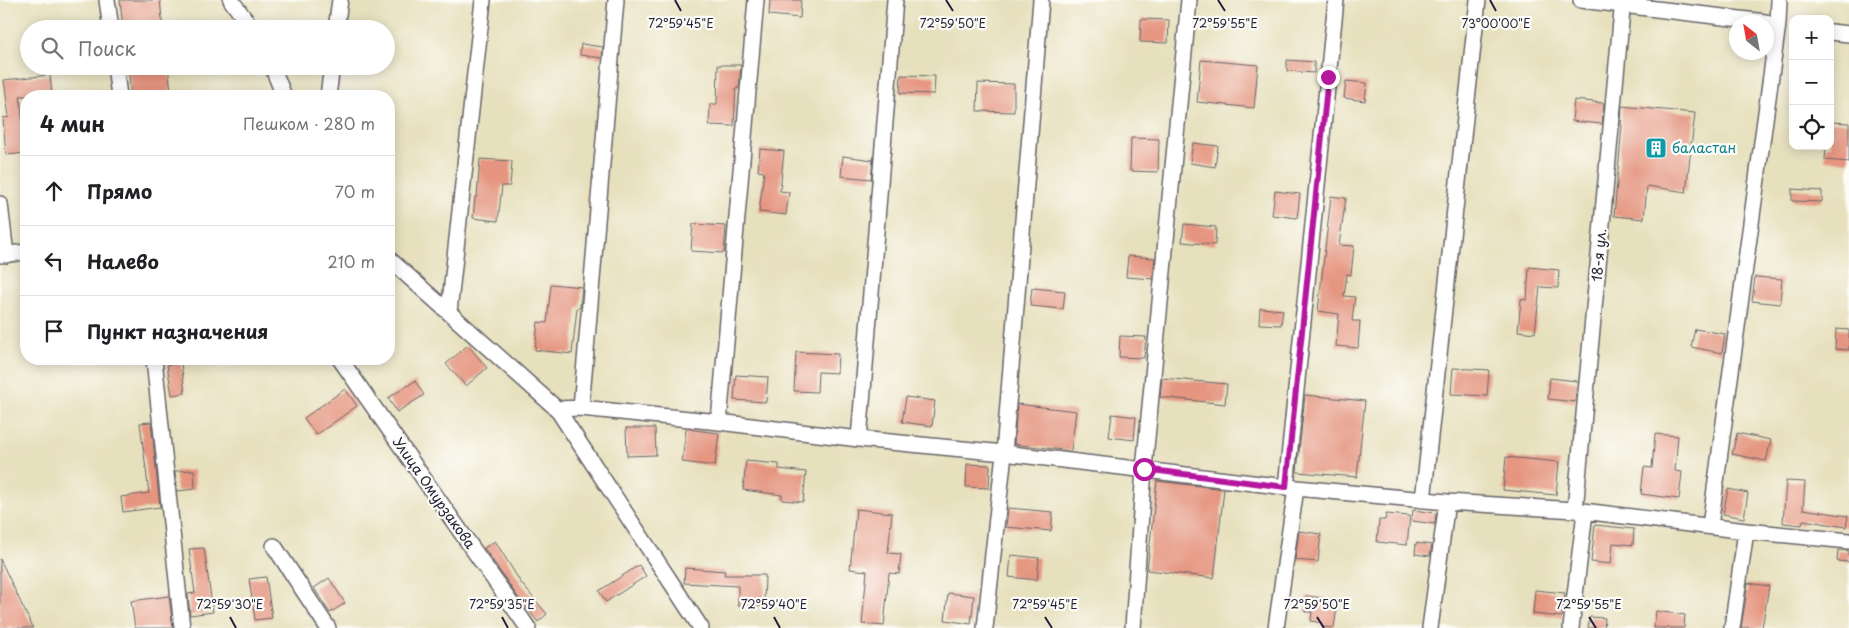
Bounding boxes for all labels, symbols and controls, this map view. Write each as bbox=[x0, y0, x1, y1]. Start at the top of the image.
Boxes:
text: 72°59'45"E bbox=[648, 14, 714, 32]
text: 72°59'50"E bbox=[920, 14, 986, 32]
text: 72°59'55"E bbox=[1192, 14, 1258, 32]
text: 73°00'00"E bbox=[1461, 14, 1531, 32]
north arrow bbox=[1729, 15, 1774, 60]
map controls bbox=[1789, 15, 1834, 150]
button: + bbox=[1789, 15, 1834, 60]
search box bbox=[20, 20, 395, 75]
icon: search bbox=[38, 34, 66, 62]
text: Поиск bbox=[78, 34, 136, 62]
button: − bbox=[1789, 60, 1834, 105]
route end bbox=[1317, 66, 1340, 89]
button: locate bbox=[1789, 105, 1834, 150]
text: 4 мин bbox=[40, 107, 105, 139]
text: Пешком · 280 m bbox=[243, 111, 375, 135]
building icon: баластан bbox=[1644, 136, 1668, 160]
place label: баластан bbox=[1672, 137, 1736, 158]
icon: ahead bbox=[40, 177, 68, 205]
text: Прямо bbox=[87, 177, 152, 205]
text: 70 m bbox=[335, 179, 375, 203]
street label: 18-я ул. bbox=[1586, 228, 1611, 282]
icon: left bbox=[40, 247, 68, 275]
text: Налево bbox=[87, 247, 159, 275]
text: 210 m bbox=[327, 249, 375, 273]
icon: arrive bbox=[40, 317, 68, 345]
text: Пункт назначения bbox=[87, 317, 268, 345]
street label: Улица Омурзакова bbox=[388, 433, 481, 553]
route start bbox=[1133, 458, 1156, 481]
text: 72°59'30"E bbox=[197, 595, 263, 613]
text: 72°59'35"E bbox=[469, 595, 535, 613]
text: 72°59'40"E bbox=[741, 595, 807, 613]
text: 72°59'45"E bbox=[1012, 595, 1078, 613]
text: 72°59'50"E bbox=[1284, 595, 1350, 613]
text: 72°59'55"E bbox=[1556, 595, 1622, 613]

